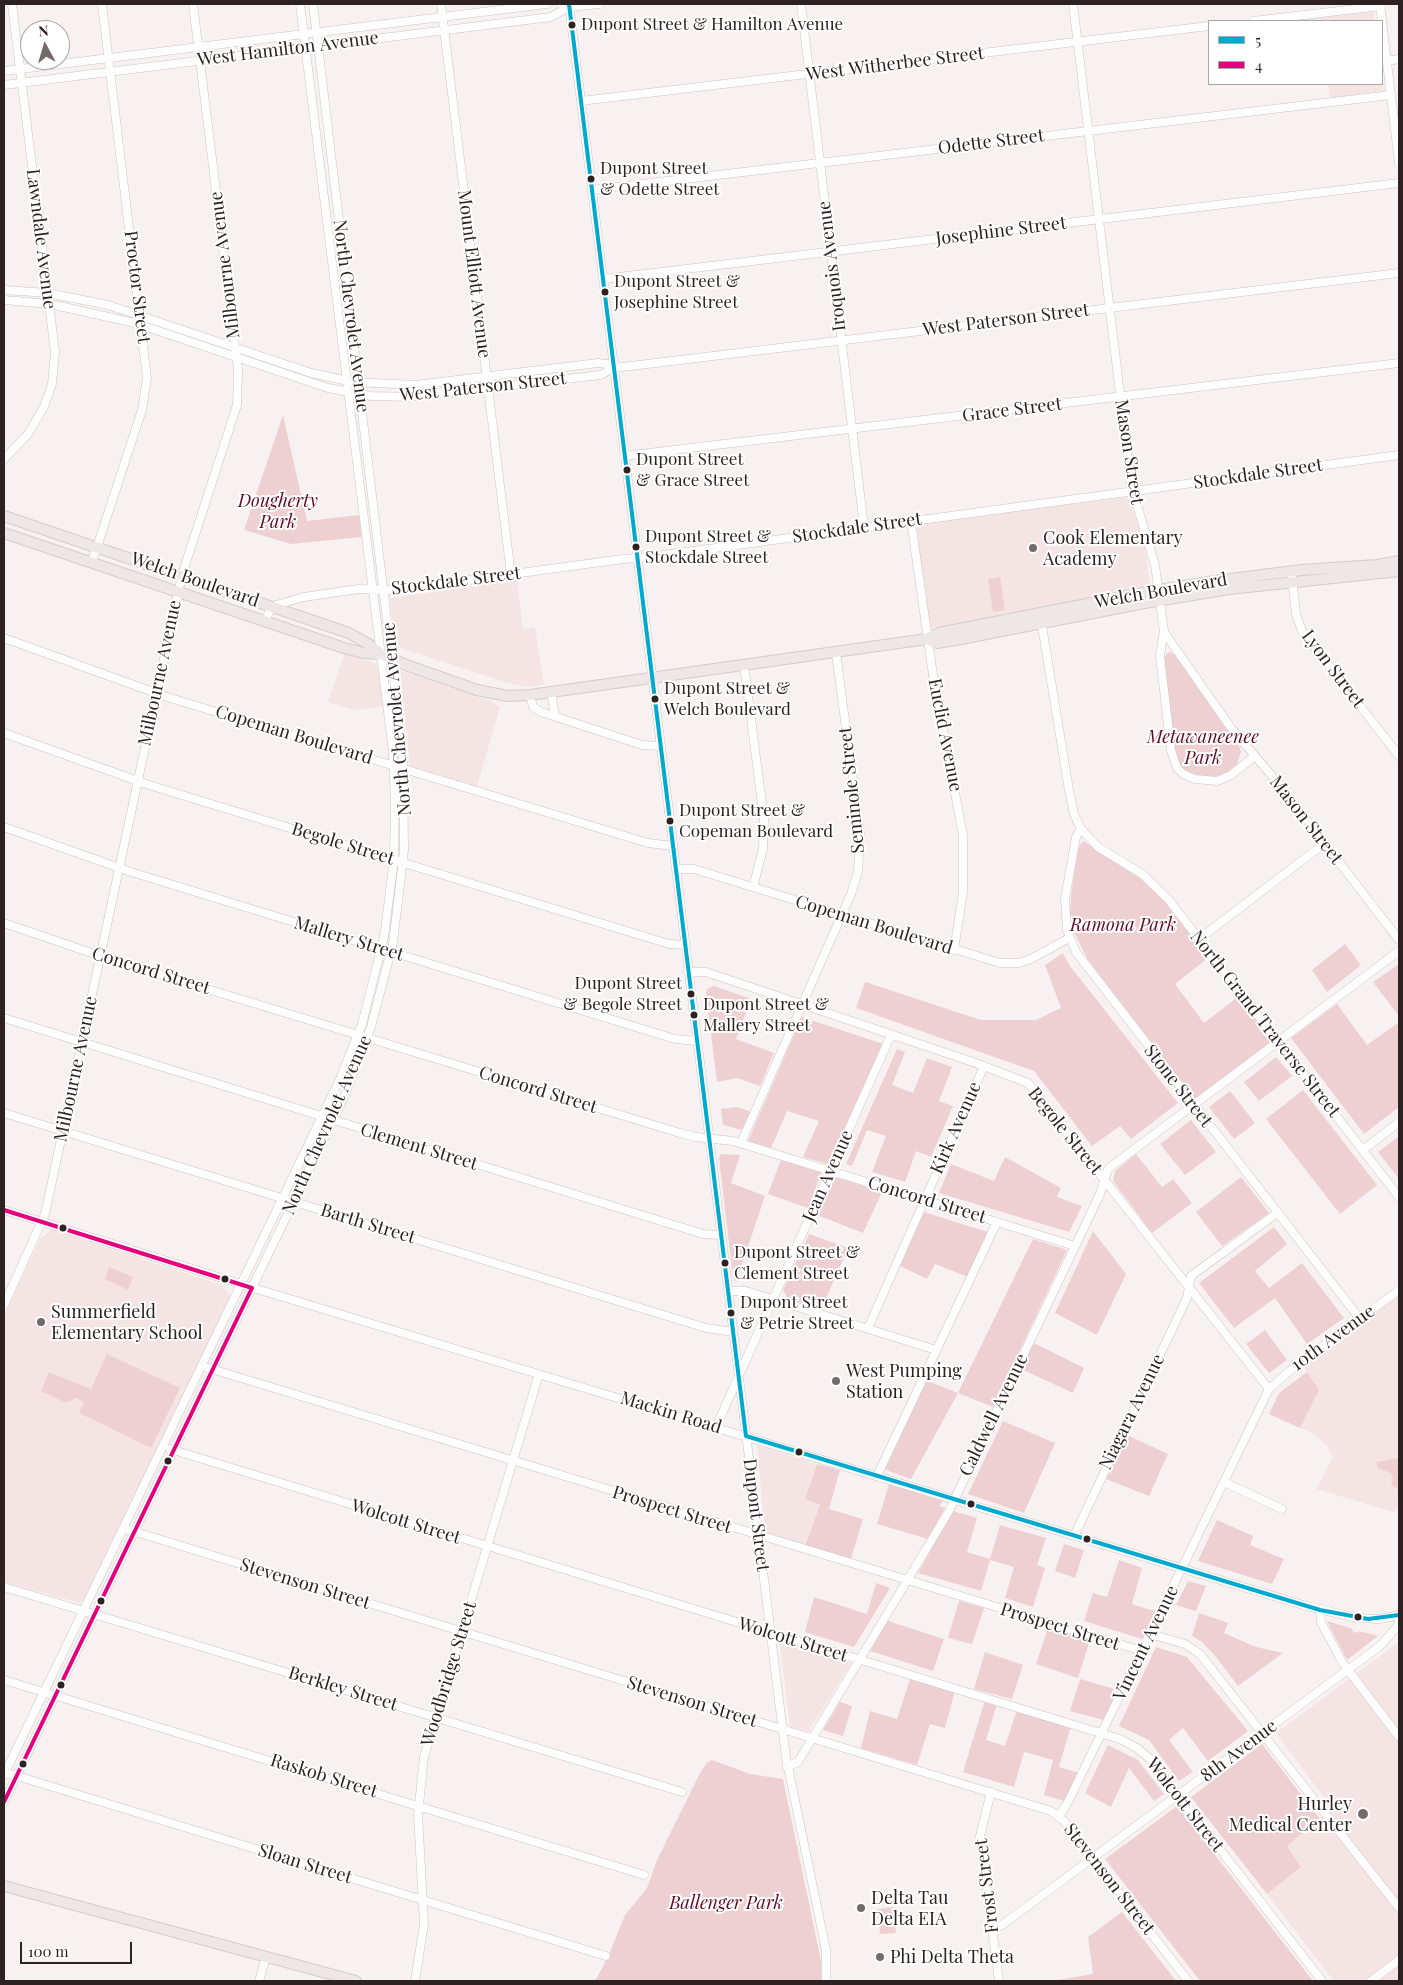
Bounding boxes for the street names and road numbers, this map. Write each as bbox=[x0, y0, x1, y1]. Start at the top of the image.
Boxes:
street label: West Hamilton Avenue bbox=[196, 27, 380, 71]
street label: West Witherbee Street bbox=[805, 42, 985, 86]
street label: Odette Street bbox=[937, 125, 1045, 159]
street label: Lawndale Avenue bbox=[22, 167, 60, 311]
street label: Mount Elliott Avenue bbox=[453, 189, 495, 359]
street label: Milbourne Avenue bbox=[205, 190, 245, 340]
street label: Iroquois Avenue bbox=[813, 200, 851, 332]
street label: Josephine Street bbox=[934, 212, 1068, 250]
street label: North Chevrolet Avenue bbox=[328, 218, 374, 414]
street label: Proctor Street bbox=[119, 229, 155, 345]
street label: West Paterson Street bbox=[922, 299, 1090, 341]
street label: West Paterson Street bbox=[399, 368, 567, 406]
street label: Grace Street bbox=[961, 393, 1063, 427]
street label: Mason Street bbox=[1110, 398, 1148, 506]
street label: Stockdale Street bbox=[1192, 454, 1324, 494]
street label: Stockdale Street bbox=[791, 508, 923, 548]
street label: Welch Boulevard bbox=[128, 548, 262, 612]
street label: Stockdale Street bbox=[390, 562, 522, 600]
street label: Welch Boulevard bbox=[1093, 569, 1229, 613]
street label: Milbourne Avenue bbox=[134, 598, 186, 748]
street label: North Chevrolet Avenue bbox=[378, 621, 416, 817]
street label: Lyon Street bbox=[1297, 626, 1369, 712]
street label: Euclid Avenue bbox=[923, 677, 967, 793]
street label: Copeman Boulevard bbox=[213, 701, 375, 769]
street label: Seminole Street bbox=[835, 726, 869, 854]
street label: Mason Street bbox=[1265, 772, 1347, 868]
street label: Begole Street bbox=[289, 818, 397, 870]
street label: Copeman Boulevard bbox=[793, 891, 955, 959]
street label: Mallery Street bbox=[291, 912, 407, 966]
street label: North Grand Traverse Street bbox=[1185, 926, 1345, 1122]
street label: Concord Street bbox=[89, 943, 213, 999]
street label: Milbourne Avenue bbox=[50, 994, 102, 1144]
street label: North Chevrolet Avenue bbox=[278, 1032, 376, 1218]
street label: Stone Street bbox=[1139, 1040, 1217, 1132]
street label: Concord Street bbox=[476, 1062, 600, 1118]
street label: Kirk Avenue bbox=[926, 1079, 986, 1177]
street label: Begole Street bbox=[1023, 1083, 1107, 1179]
street label: Clement Street bbox=[358, 1119, 480, 1175]
street label: Jean Avenue bbox=[798, 1127, 858, 1225]
street label: Concord Street bbox=[865, 1172, 989, 1228]
street label: Barth Street bbox=[318, 1199, 418, 1249]
street label: 10th Avenue bbox=[1287, 1300, 1379, 1376]
street label: Caldwell Avenue bbox=[955, 1350, 1033, 1480]
street label: Niagara Avenue bbox=[1095, 1351, 1169, 1473]
street label: Mackin Road bbox=[618, 1387, 724, 1439]
street label: Dupont Street bbox=[738, 1457, 774, 1573]
street label: Prospect Street bbox=[610, 1482, 734, 1538]
street label: Wolcott Street bbox=[349, 1495, 463, 1549]
street label: Stevenson Street bbox=[237, 1554, 373, 1614]
street label: Vincent Avenue bbox=[1109, 1582, 1183, 1704]
street label: Woodbridge Street bbox=[417, 1599, 481, 1749]
street label: Prospect Street bbox=[998, 1599, 1122, 1655]
street label: Wolcott Street bbox=[736, 1613, 850, 1667]
street label: Berkley Street bbox=[286, 1662, 400, 1716]
street label: Stevenson Street bbox=[624, 1672, 760, 1732]
street label: 8th Avenue bbox=[1196, 1715, 1282, 1787]
street label: Raskob Street bbox=[268, 1749, 380, 1803]
street label: Wolcott Street bbox=[1142, 1754, 1228, 1856]
street label: Stevenson Street bbox=[1059, 1819, 1159, 1939]
street label: Frost Street bbox=[970, 1838, 1004, 1934]
street label: Sloan Street bbox=[255, 1839, 355, 1889]

